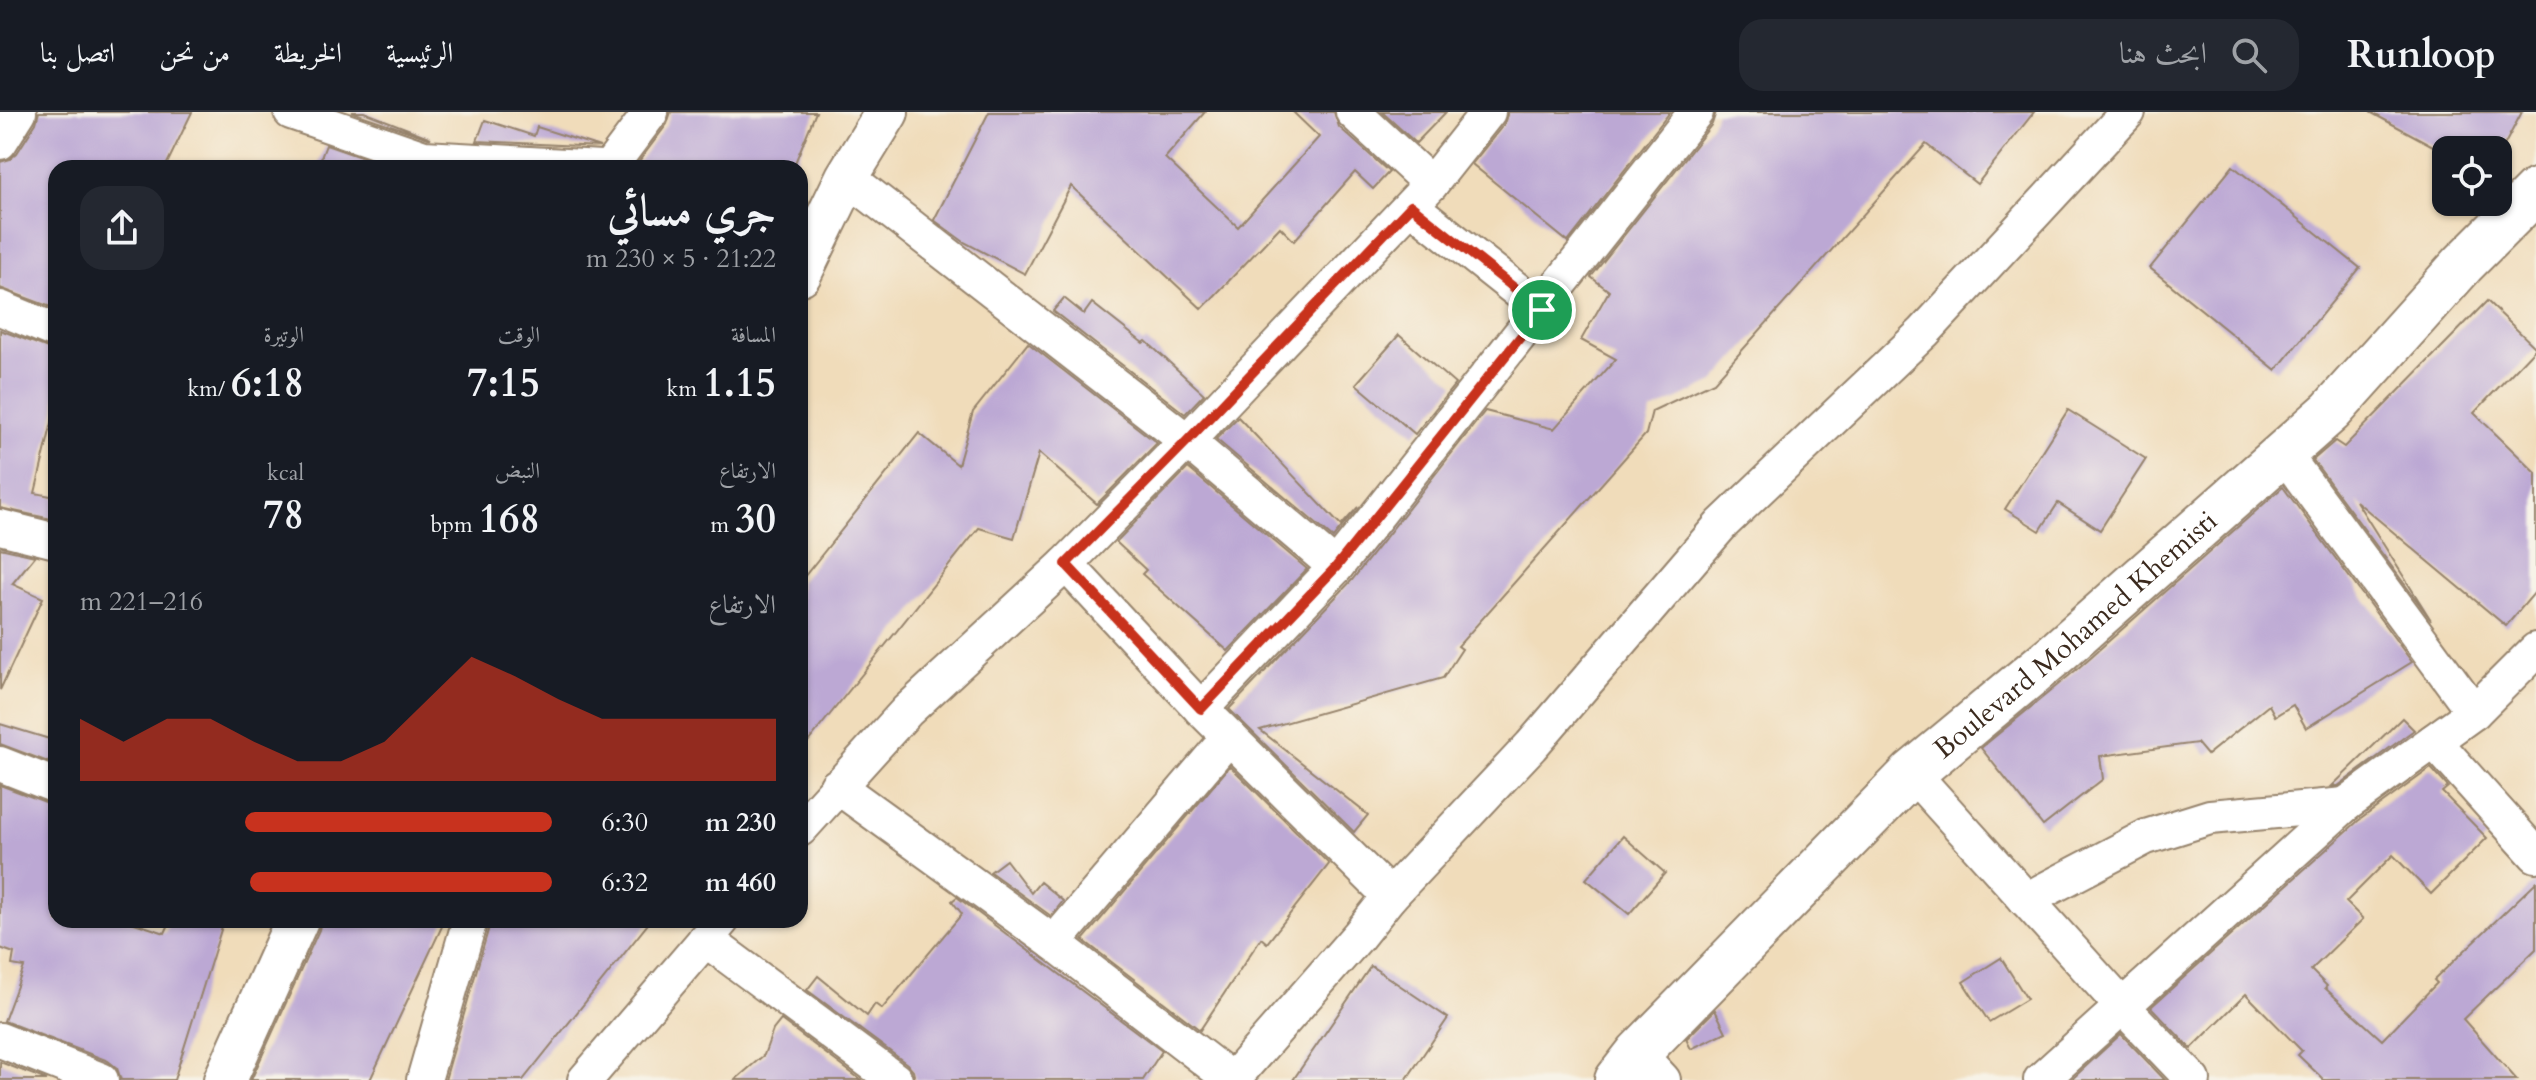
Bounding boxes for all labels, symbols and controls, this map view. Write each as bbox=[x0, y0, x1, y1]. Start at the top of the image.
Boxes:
search box bbox=[1739, 19, 2299, 91]
text: Runloop bbox=[2347, 29, 2496, 81]
text: ابحث هنا bbox=[2119, 33, 2207, 74]
icon: search bbox=[2227, 33, 2271, 77]
text: اتصل بنا bbox=[40, 34, 115, 72]
text: من نحن bbox=[159, 34, 230, 72]
text: الخريطة bbox=[274, 34, 342, 72]
text: الرئيسية bbox=[386, 34, 453, 72]
map controls bbox=[2432, 136, 2512, 216]
button: locate bbox=[2432, 136, 2512, 216]
text: جري مسائي bbox=[607, 181, 776, 241]
button: share bbox=[80, 186, 164, 270]
text: 21:22 · 5 × 230 m bbox=[586, 241, 776, 276]
pin bbox=[1508, 276, 1576, 344]
icon: arrive bbox=[1520, 288, 1564, 332]
text: الوتيرة bbox=[263, 320, 304, 350]
text: الوقت bbox=[498, 320, 540, 350]
text: المسافة bbox=[731, 320, 776, 350]
text: 6:18 bbox=[231, 356, 304, 411]
text: 7:15 bbox=[467, 356, 540, 411]
text: 1.15 bbox=[703, 356, 776, 411]
text: /km bbox=[187, 374, 231, 404]
text: km bbox=[667, 374, 703, 404]
text: النبض bbox=[495, 456, 540, 486]
text: الارتفاع bbox=[719, 456, 776, 486]
text: kcal bbox=[267, 458, 304, 488]
text: 78 bbox=[263, 488, 304, 543]
text: 168 bbox=[479, 492, 540, 547]
text: 30 bbox=[735, 492, 776, 547]
street label: Boulevard Mohamed Khemisti bbox=[1926, 502, 2226, 768]
text: bpm bbox=[430, 510, 479, 540]
text: m bbox=[710, 510, 735, 540]
text: 216–221 m bbox=[80, 584, 203, 619]
text: الارتفاع bbox=[709, 587, 776, 622]
text: 6:30 bbox=[601, 805, 648, 840]
text: 230 m bbox=[705, 805, 776, 840]
text: 6:32 bbox=[601, 865, 648, 900]
text: 460 m bbox=[705, 865, 776, 900]

